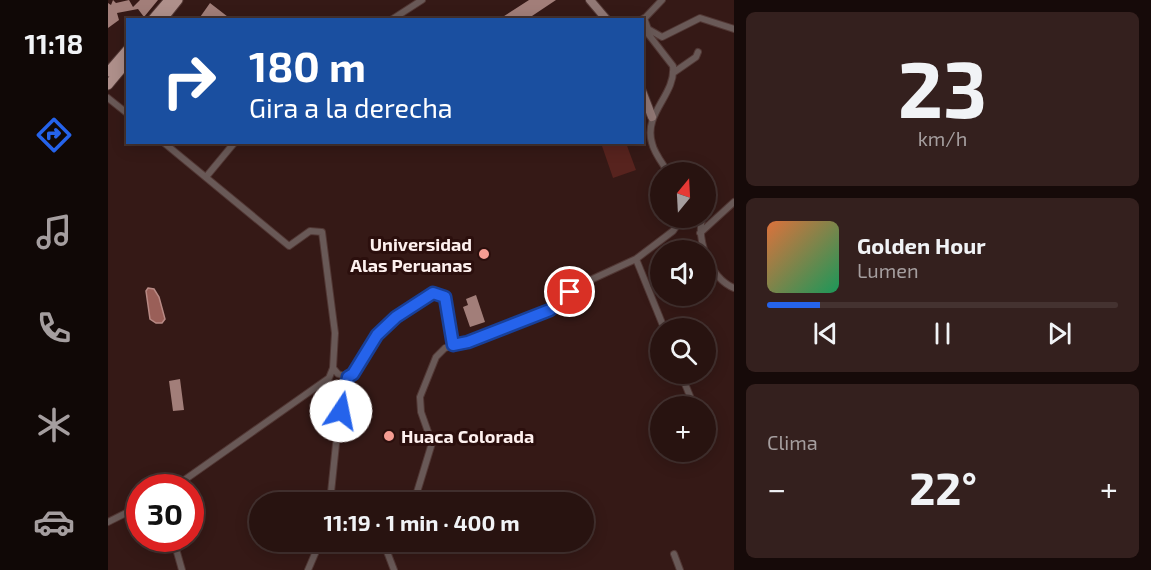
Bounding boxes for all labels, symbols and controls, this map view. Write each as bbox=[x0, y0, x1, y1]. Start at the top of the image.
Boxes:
text: 11:18 bbox=[25, 27, 83, 59]
text: 180 m bbox=[249, 40, 366, 90]
text: 23 bbox=[898, 40, 987, 134]
icon: right bbox=[150, 42, 228, 120]
text: Gira a la derecha bbox=[249, 91, 453, 123]
icon: directions bbox=[33, 114, 75, 156]
text: km/h bbox=[918, 126, 967, 150]
north arrow bbox=[650, 162, 716, 228]
map controls bbox=[650, 162, 716, 462]
icon: music bbox=[33, 211, 75, 253]
text: Golden Hour bbox=[857, 232, 986, 258]
place label: Universidad Alas Peruanas bbox=[350, 233, 472, 276]
button: sound bbox=[650, 240, 716, 306]
marker: Universidad Alas Peruanas bbox=[477, 247, 491, 261]
text: Lumen bbox=[857, 258, 919, 282]
pin bbox=[544, 266, 595, 317]
icon: arrive bbox=[553, 275, 586, 308]
icon: phone bbox=[33, 307, 75, 349]
icon: previous bbox=[809, 317, 842, 350]
icon: pause bbox=[926, 317, 959, 350]
icon: next bbox=[1043, 317, 1076, 350]
button: search bbox=[650, 318, 716, 384]
position arrow bbox=[309, 379, 373, 443]
button: + bbox=[650, 396, 716, 462]
icon: climate bbox=[33, 404, 75, 446]
place label: Huaca Colorada bbox=[401, 425, 534, 447]
marker: Huaca Colorada bbox=[382, 429, 396, 443]
text: Clima bbox=[767, 430, 818, 454]
text: 22° bbox=[909, 460, 977, 514]
text: − bbox=[767, 468, 786, 508]
text: + bbox=[1100, 468, 1118, 508]
speed limit sign: 30 bbox=[126, 474, 204, 552]
icon: car bbox=[33, 501, 75, 543]
text: 11:19 · 1 min · 400 m bbox=[323, 509, 520, 535]

